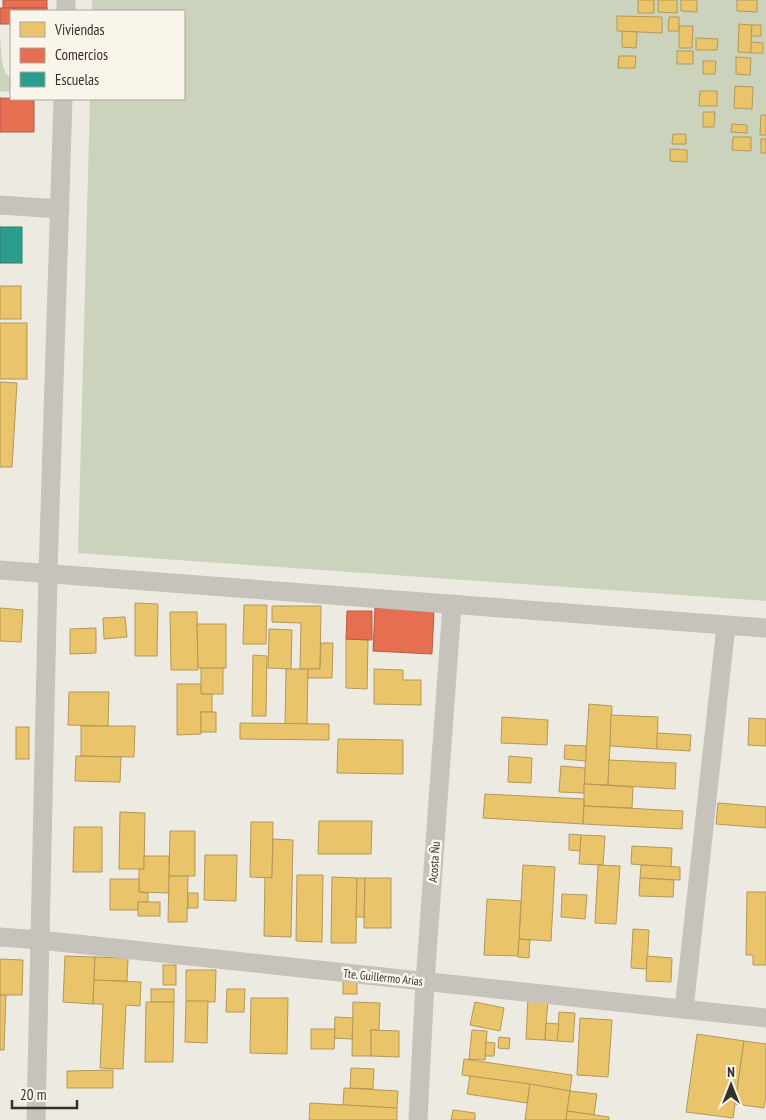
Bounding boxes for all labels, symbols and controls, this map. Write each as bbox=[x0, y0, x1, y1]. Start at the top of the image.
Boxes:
legend bbox=[10, 10, 185, 100]
text: Viviendas bbox=[54, 20, 105, 39]
text: Comercios bbox=[55, 45, 108, 64]
text: Escuelas bbox=[55, 70, 99, 89]
street label: Acosta Ñu bbox=[425, 841, 443, 883]
street label: Tte. Guillermo Arias bbox=[342, 965, 424, 989]
north arrow bbox=[706, 1060, 756, 1110]
text: N bbox=[727, 1063, 735, 1081]
scale bar bbox=[12, 1078, 78, 1110]
text: 20 m bbox=[20, 1085, 46, 1104]

